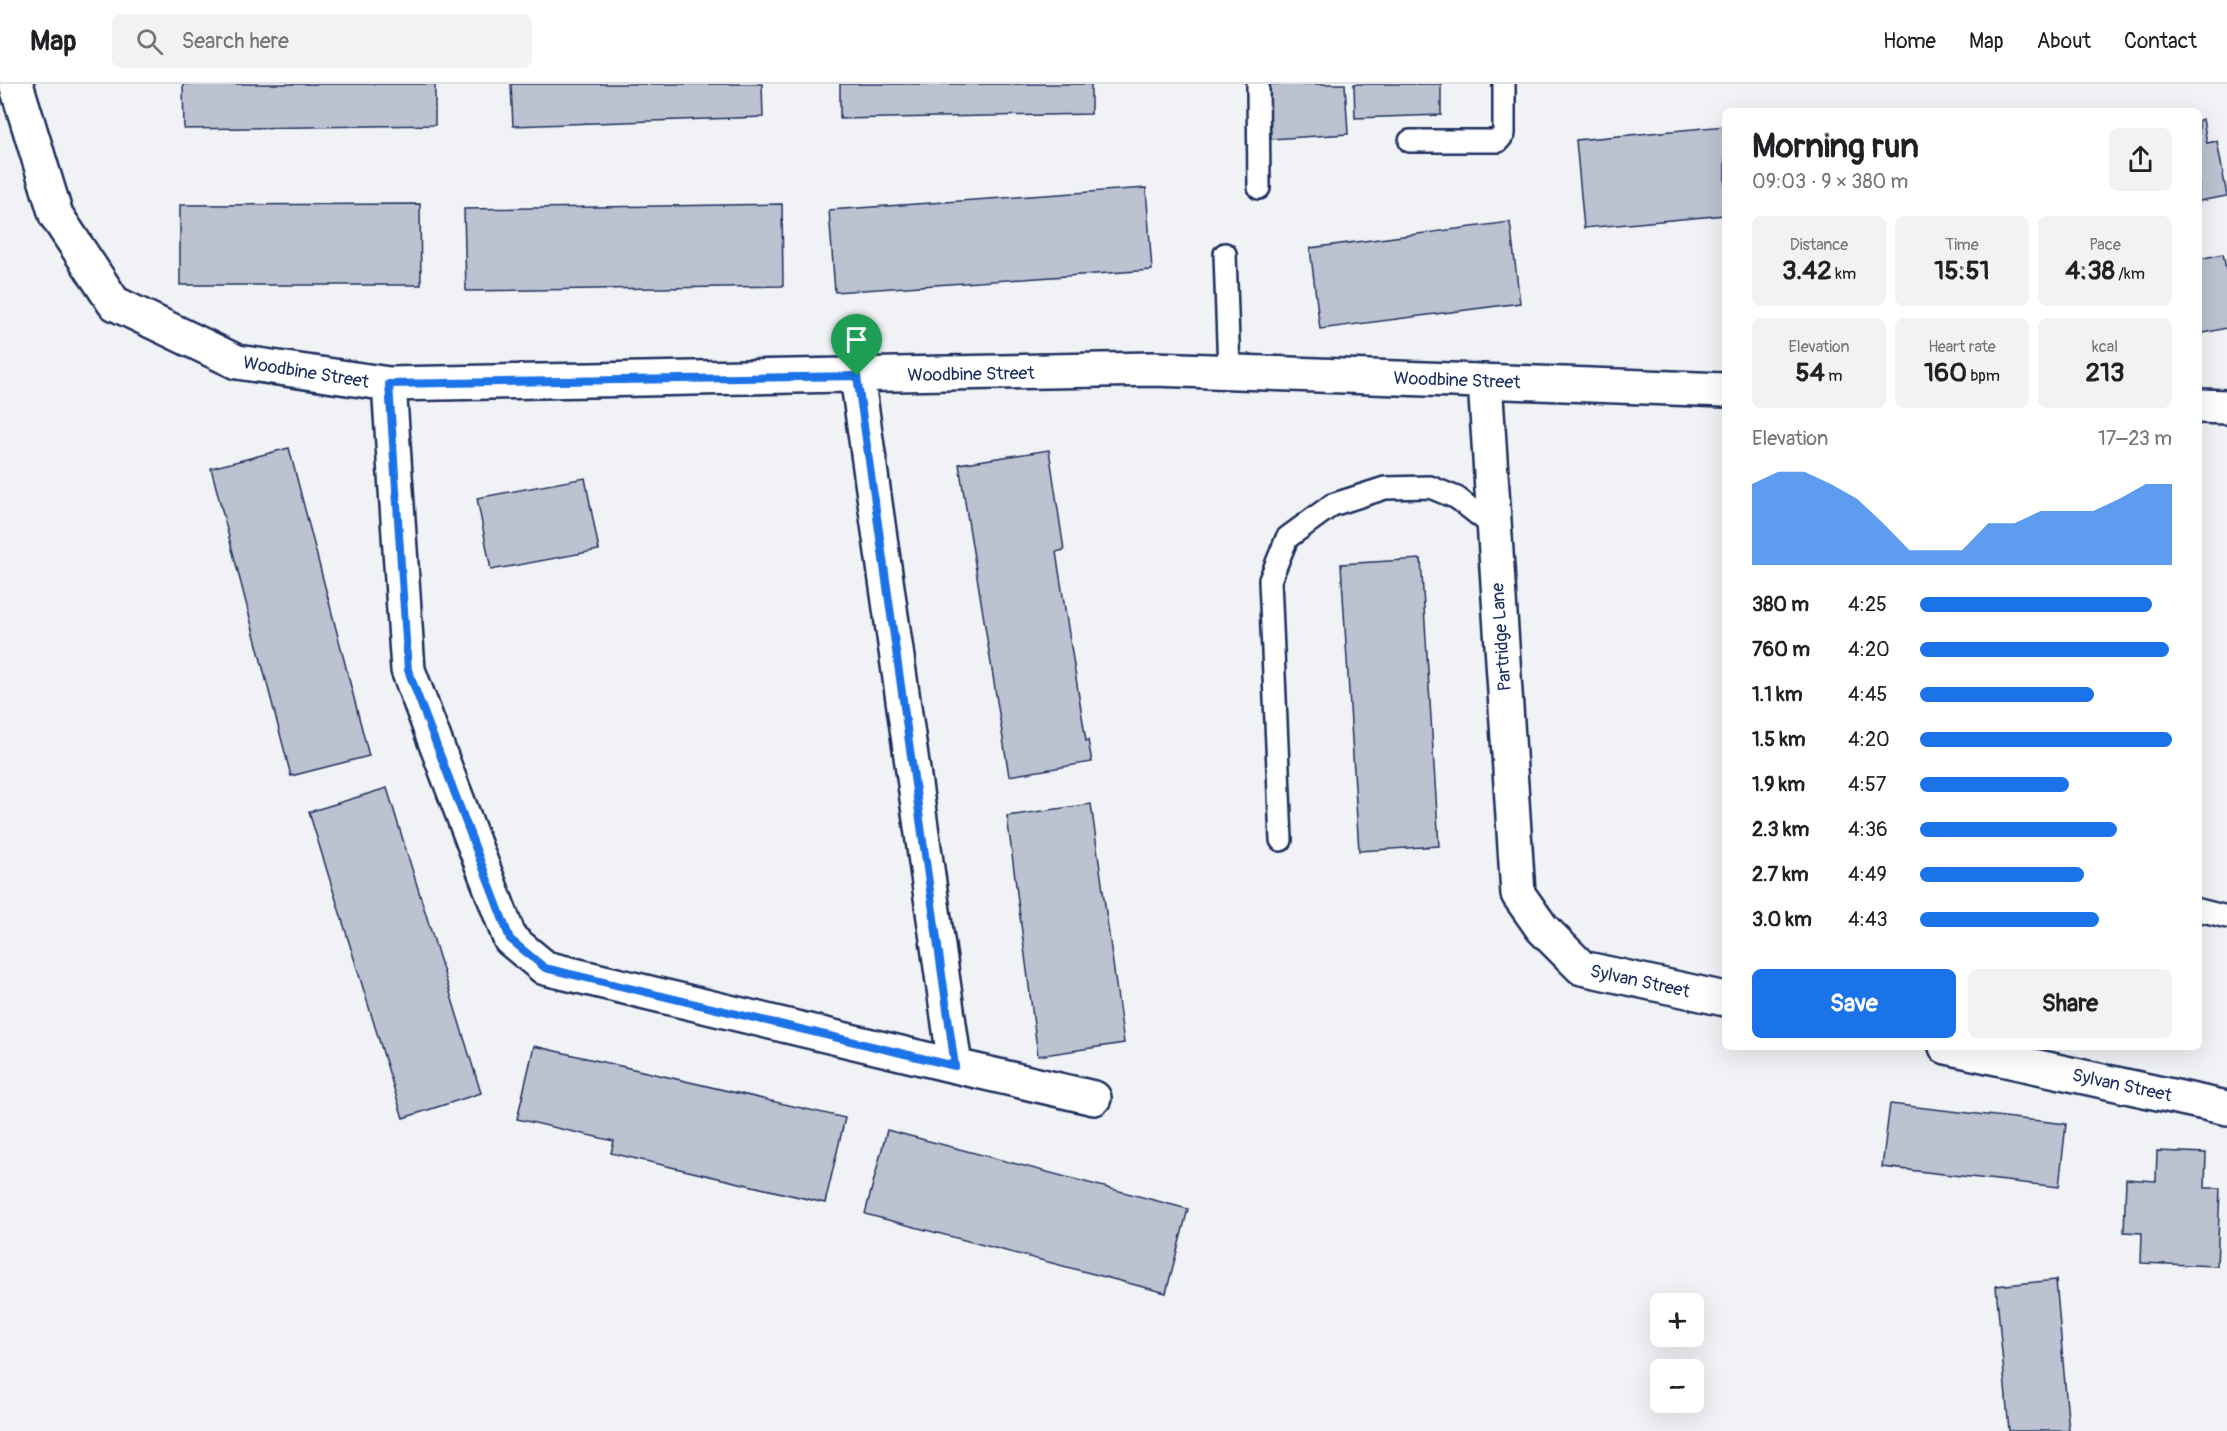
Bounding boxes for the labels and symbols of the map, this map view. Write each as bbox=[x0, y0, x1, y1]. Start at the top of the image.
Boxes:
pin bbox=[831, 314, 882, 376]
street label: Woodbine Street bbox=[241, 351, 371, 394]
street label: Woodbine Street bbox=[907, 362, 1036, 387]
street label: Woodbine Street bbox=[1393, 367, 1522, 394]
street label: Partridge Lane bbox=[1486, 582, 1517, 692]
street label: Sylvan Street bbox=[1588, 960, 1693, 1003]
street label: Sylvan Street bbox=[2070, 1064, 2175, 1107]

